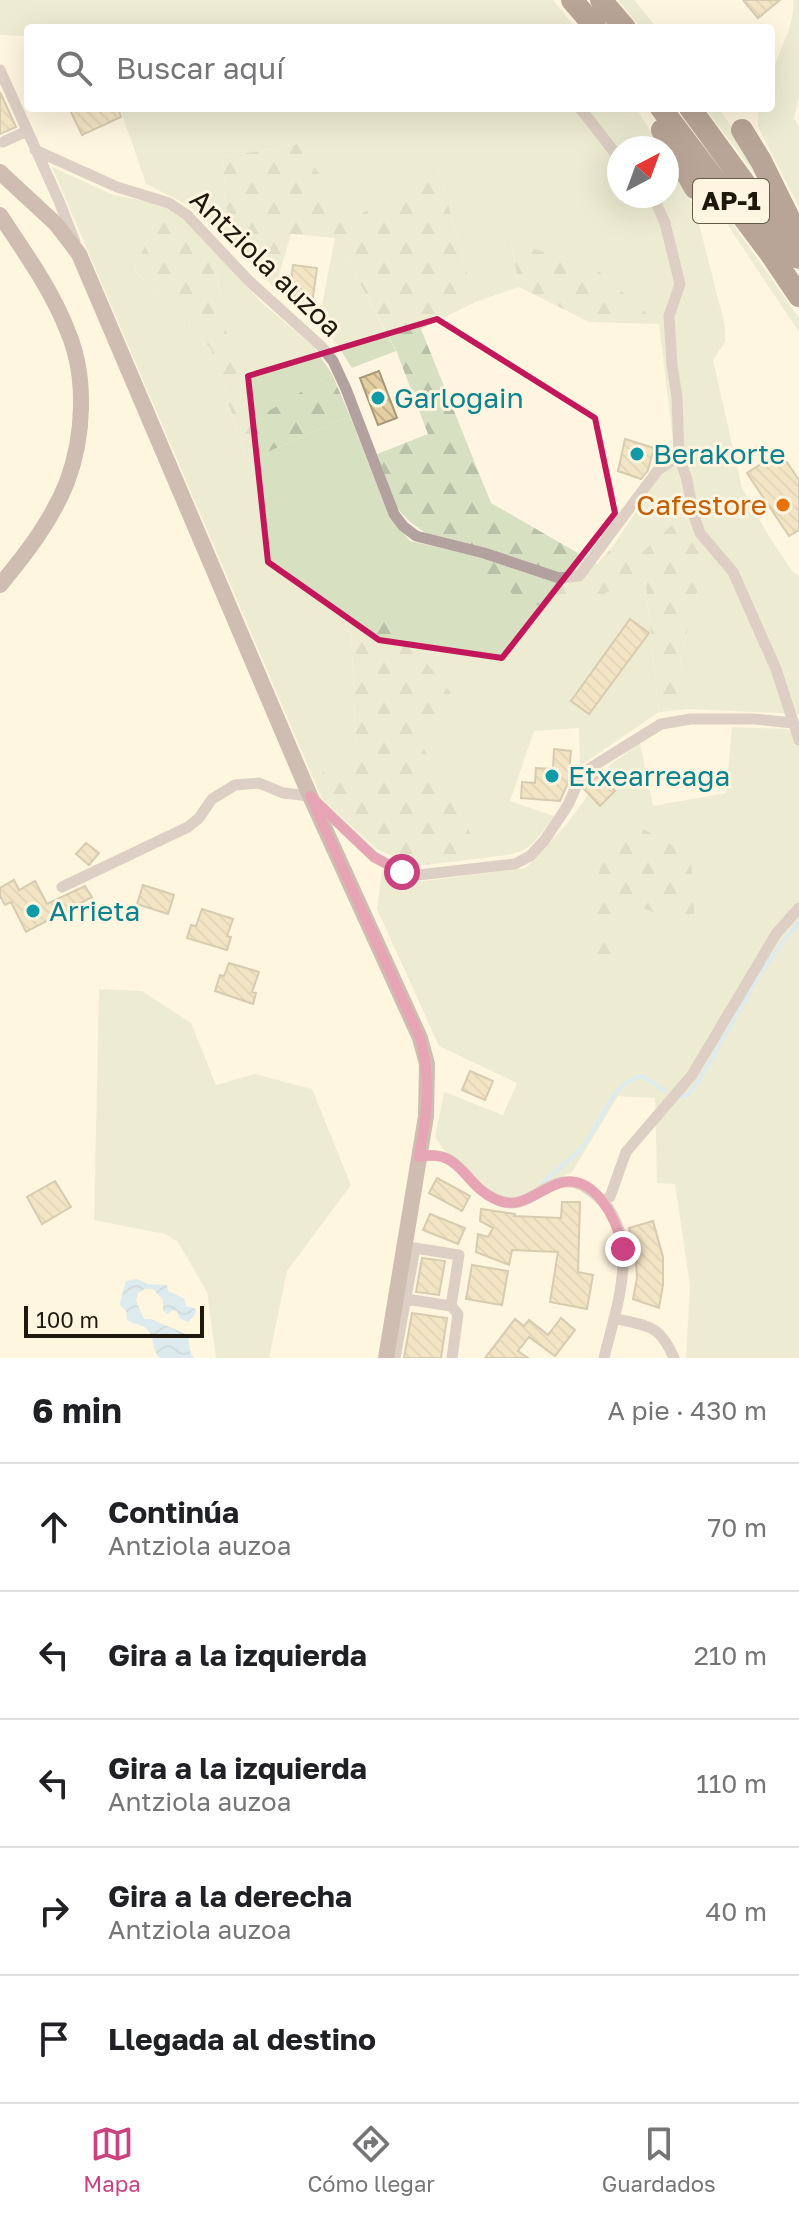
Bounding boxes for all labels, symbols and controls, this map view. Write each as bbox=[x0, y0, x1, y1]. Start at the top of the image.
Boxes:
search box bbox=[24, 24, 775, 112]
icon: search bbox=[52, 46, 96, 90]
text: Buscar aquí bbox=[116, 50, 284, 86]
north arrow bbox=[607, 136, 679, 208]
road number: AP-1 bbox=[693, 179, 769, 223]
street label: Antziola auzoa bbox=[184, 182, 349, 343]
place label: Garlogain bbox=[394, 381, 524, 414]
marker: Garlogain bbox=[369, 389, 387, 407]
place label: Berakorte bbox=[653, 437, 785, 470]
marker: Berakorte bbox=[628, 445, 646, 463]
place label: Cafestore bbox=[636, 488, 767, 521]
marker: Cafestore bbox=[774, 496, 792, 514]
place label: Etxearreaga bbox=[568, 759, 730, 792]
marker: Etxearreaga bbox=[543, 767, 561, 785]
route start bbox=[384, 854, 420, 890]
place label: Arrieta bbox=[49, 894, 140, 927]
marker: Arrieta bbox=[24, 902, 42, 920]
route end bbox=[605, 1231, 641, 1267]
scale bar bbox=[24, 1302, 204, 1338]
text: 100 m bbox=[36, 1306, 99, 1333]
text: 6 min bbox=[32, 1390, 122, 1430]
text: A pie · 430 m bbox=[608, 1395, 767, 1426]
text: Continúa bbox=[108, 1494, 239, 1530]
icon: ahead bbox=[32, 1505, 76, 1549]
text: 70 m bbox=[708, 1512, 767, 1543]
text: Antziola auzoa bbox=[108, 1530, 291, 1561]
icon: left bbox=[32, 1633, 76, 1677]
text: Gira a la izquierda bbox=[108, 1637, 367, 1673]
text: 210 m bbox=[694, 1640, 767, 1671]
text: Gira a la izquierda bbox=[108, 1750, 367, 1786]
icon: left bbox=[32, 1761, 76, 1805]
text: 110 m bbox=[696, 1768, 767, 1799]
text: Antziola auzoa bbox=[108, 1786, 291, 1817]
text: Gira a la derecha bbox=[108, 1878, 352, 1914]
icon: right bbox=[32, 1889, 76, 1933]
text: 40 m bbox=[706, 1896, 767, 1927]
text: Antziola auzoa bbox=[108, 1914, 291, 1945]
icon: arrive bbox=[32, 2017, 76, 2061]
text: Llegada al destino bbox=[108, 2021, 376, 2057]
tab: Mapa bbox=[83, 2122, 141, 2197]
tab: Cómo llegar bbox=[307, 2122, 435, 2197]
tab: Guardados bbox=[602, 2122, 716, 2197]

